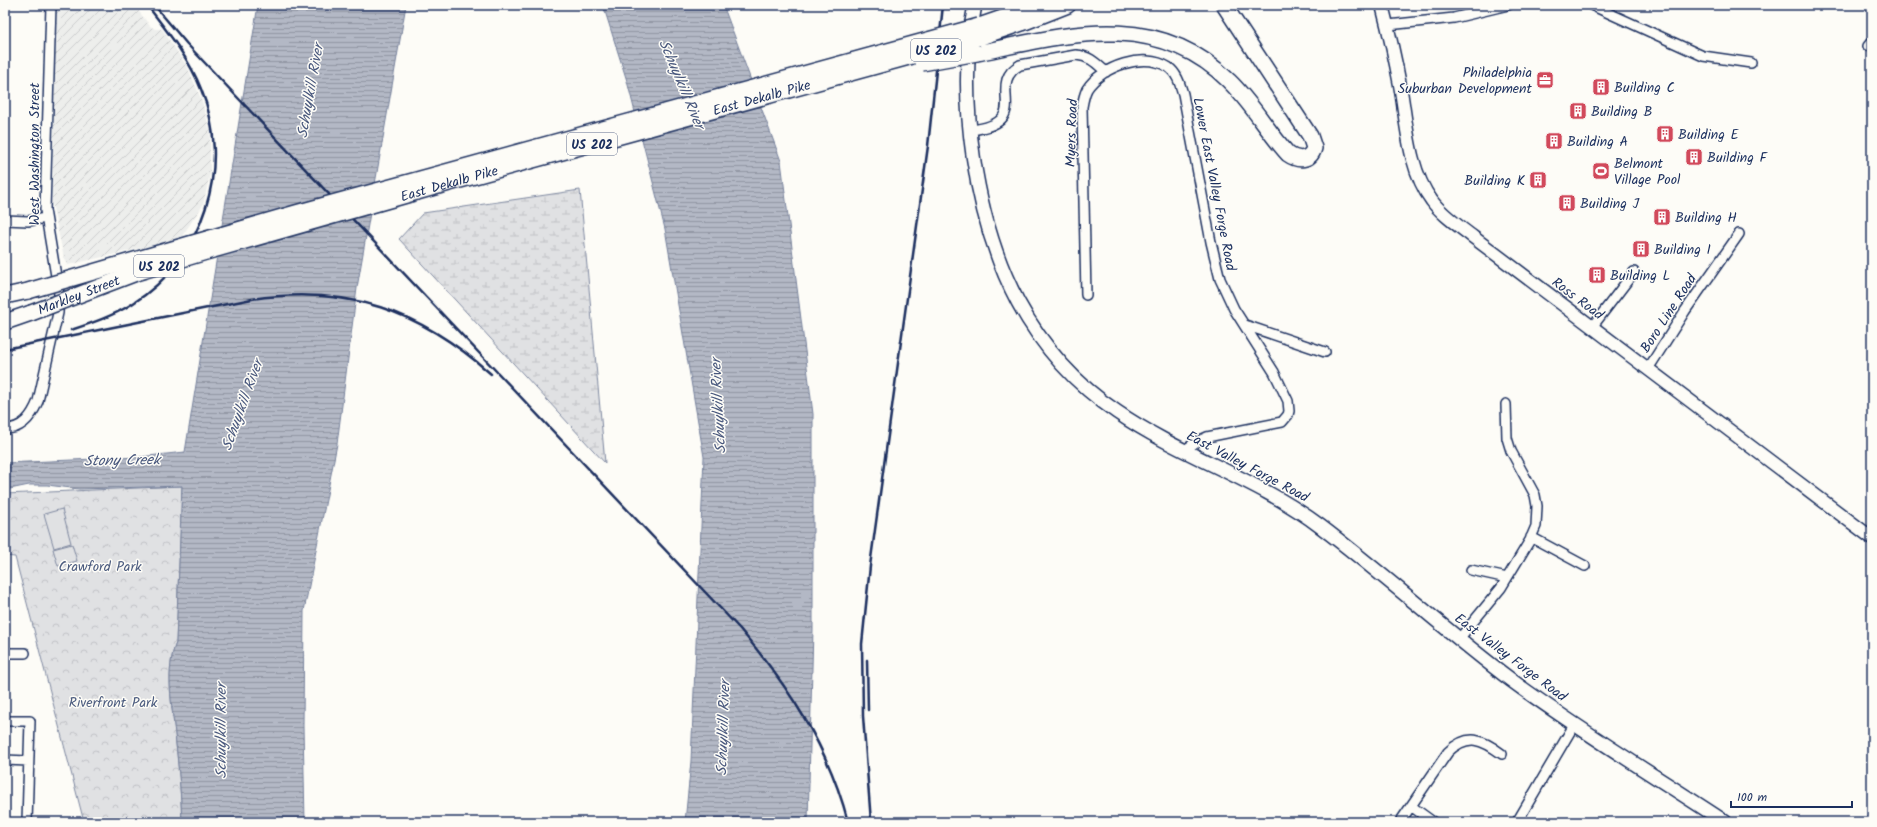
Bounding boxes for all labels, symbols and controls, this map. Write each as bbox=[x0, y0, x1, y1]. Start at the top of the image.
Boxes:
water label: Schuylkill River bbox=[651, 36, 712, 136]
water label: Schuylkill River bbox=[291, 39, 332, 140]
road number: US 202 bbox=[911, 39, 961, 61]
place label: Philadelphia Suburban Development bbox=[1398, 62, 1533, 100]
office icon: Philadelphia Suburban Development bbox=[1535, 70, 1555, 90]
street label: East Dekalb Pike bbox=[710, 74, 814, 122]
building icon: Building C bbox=[1591, 77, 1611, 97]
place label: Building C bbox=[1614, 77, 1675, 99]
street label: West Washington Street bbox=[24, 82, 46, 226]
street label: Lower East Valley Forge Road bbox=[1186, 96, 1242, 274]
street label: Myers Road bbox=[1060, 98, 1084, 167]
building icon: Building B bbox=[1568, 101, 1588, 121]
place label: Building B bbox=[1591, 101, 1652, 123]
building icon: Building E bbox=[1655, 124, 1675, 144]
place label: Building E bbox=[1678, 124, 1739, 146]
building icon: Building A bbox=[1544, 131, 1564, 151]
place label: Building A bbox=[1567, 131, 1628, 153]
road number: US 202 bbox=[567, 133, 617, 155]
building icon: Building F bbox=[1684, 147, 1704, 167]
place label: Building F bbox=[1707, 147, 1768, 169]
place label: Belmont Village Pool bbox=[1614, 153, 1681, 191]
street label: East Dekalb Pike bbox=[398, 160, 501, 208]
sports icon: Belmont Village Pool bbox=[1591, 161, 1611, 181]
place label: Building K bbox=[1464, 170, 1526, 192]
building icon: Building K bbox=[1528, 170, 1548, 190]
building icon: Building J bbox=[1557, 193, 1577, 213]
place label: Building J bbox=[1580, 193, 1639, 215]
building icon: Building H bbox=[1652, 207, 1672, 227]
place label: Building H bbox=[1675, 207, 1737, 229]
building icon: Building I bbox=[1631, 239, 1651, 259]
place label: Building I bbox=[1654, 239, 1711, 261]
road number: US 202 bbox=[134, 255, 184, 277]
building icon: Building L bbox=[1587, 265, 1607, 285]
place label: Building L bbox=[1610, 265, 1670, 287]
street label: Boro Line Road bbox=[1635, 269, 1703, 357]
street label: Markley Street bbox=[35, 270, 124, 321]
street label: Ross Road bbox=[1547, 272, 1609, 326]
water label: Schuylkill River bbox=[215, 354, 271, 454]
water label: Schuylkill River bbox=[704, 355, 733, 454]
street label: East Valley Forge Road bbox=[1182, 425, 1314, 509]
water label: Stony Creek bbox=[84, 448, 162, 474]
park label: Crawford Park bbox=[58, 556, 142, 578]
street label: East Valley Forge Road bbox=[1449, 608, 1572, 708]
water label: Schuylkill River bbox=[710, 677, 738, 776]
water label: Schuylkill River bbox=[210, 680, 234, 778]
park label: Riverfront Park bbox=[69, 692, 158, 714]
scale bar bbox=[1731, 783, 1852, 809]
text: 100 m bbox=[1737, 788, 1768, 807]

